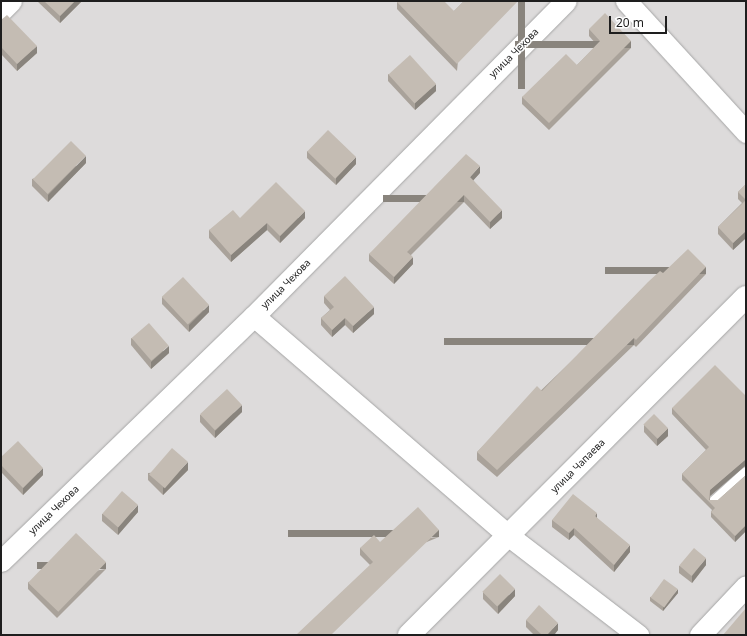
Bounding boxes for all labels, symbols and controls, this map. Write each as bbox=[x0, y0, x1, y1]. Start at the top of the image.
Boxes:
scale bar bbox=[611, 8, 669, 34]
text: 20 m bbox=[616, 14, 644, 31]
street label: улица Чехова bbox=[487, 26, 541, 80]
street label: улица Чехова bbox=[259, 257, 313, 311]
street label: улица Чапаева bbox=[548, 436, 608, 496]
street label: улица Чехова bbox=[26, 483, 82, 537]

